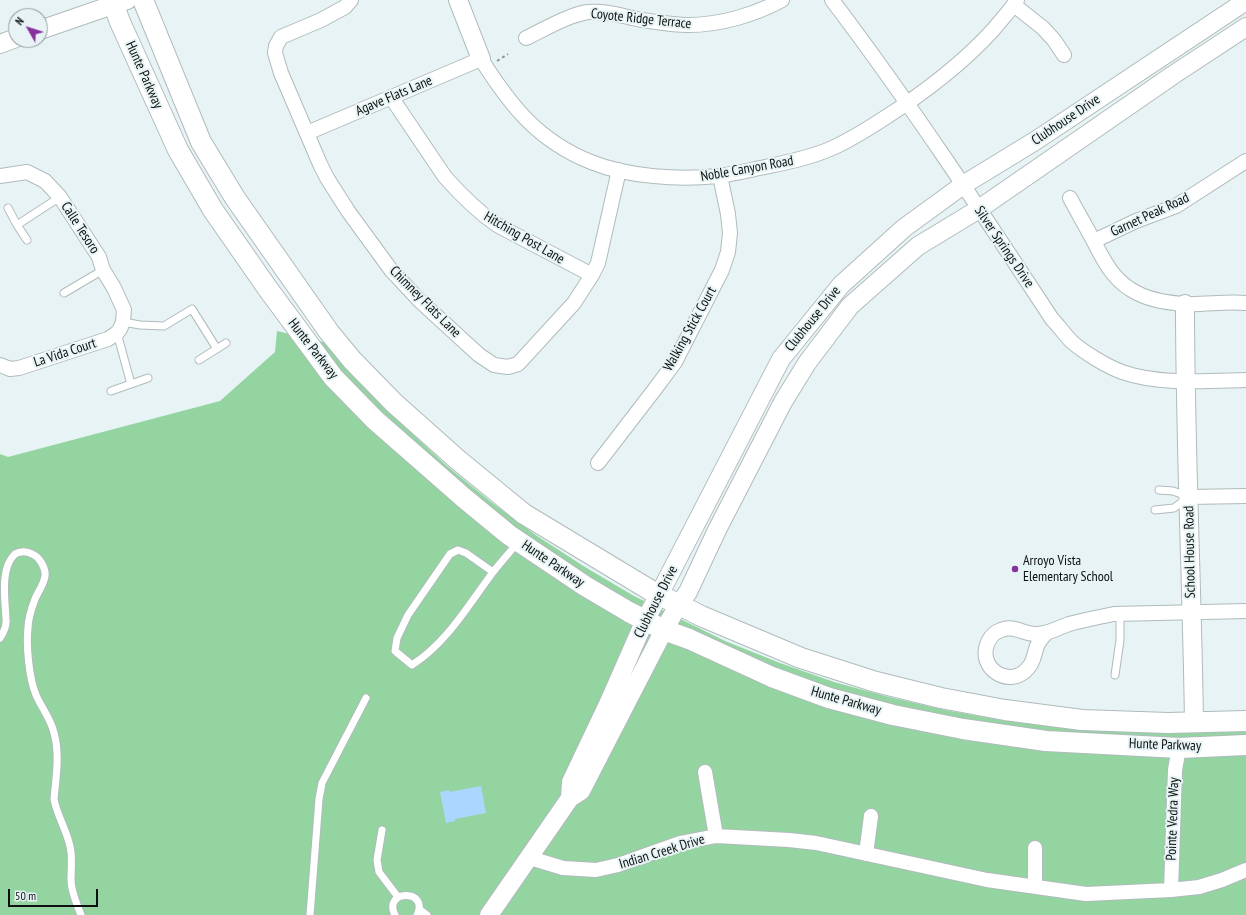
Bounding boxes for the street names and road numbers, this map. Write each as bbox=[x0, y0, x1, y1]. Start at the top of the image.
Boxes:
street label: Coyote Ridge Terrace bbox=[590, 5, 692, 33]
street label: Hunte Parkway bbox=[122, 39, 166, 111]
street label: Agave Flats Lane bbox=[353, 72, 435, 120]
street label: Clubhouse Drive bbox=[1029, 91, 1103, 149]
street label: Noble Canyon Road bbox=[699, 153, 795, 185]
street label: Garnet Peak Road bbox=[1108, 190, 1192, 240]
street label: Calle Tesoro bbox=[57, 199, 103, 257]
street label: Silver Springs Drive bbox=[971, 203, 1037, 291]
street label: Hitching Post Lane bbox=[481, 208, 567, 268]
street label: Chimney Flats Lane bbox=[386, 263, 464, 341]
street label: Clubhouse Drive bbox=[782, 283, 844, 355]
street label: Walking Stick Court bbox=[660, 284, 720, 374]
street label: Hunte Parkway bbox=[284, 315, 342, 383]
street label: La Vida Court bbox=[32, 335, 98, 371]
street label: School House Road bbox=[1181, 506, 1199, 598]
street label: Hunte Parkway bbox=[518, 537, 588, 591]
street label: Clubhouse Drive bbox=[631, 563, 681, 641]
street label: Hunte Parkway bbox=[809, 683, 883, 719]
street label: Hunte Parkway bbox=[1129, 735, 1201, 755]
street label: Pointe Vedra Way bbox=[1163, 777, 1183, 861]
street label: Indian Creek Drive bbox=[617, 831, 707, 873]

